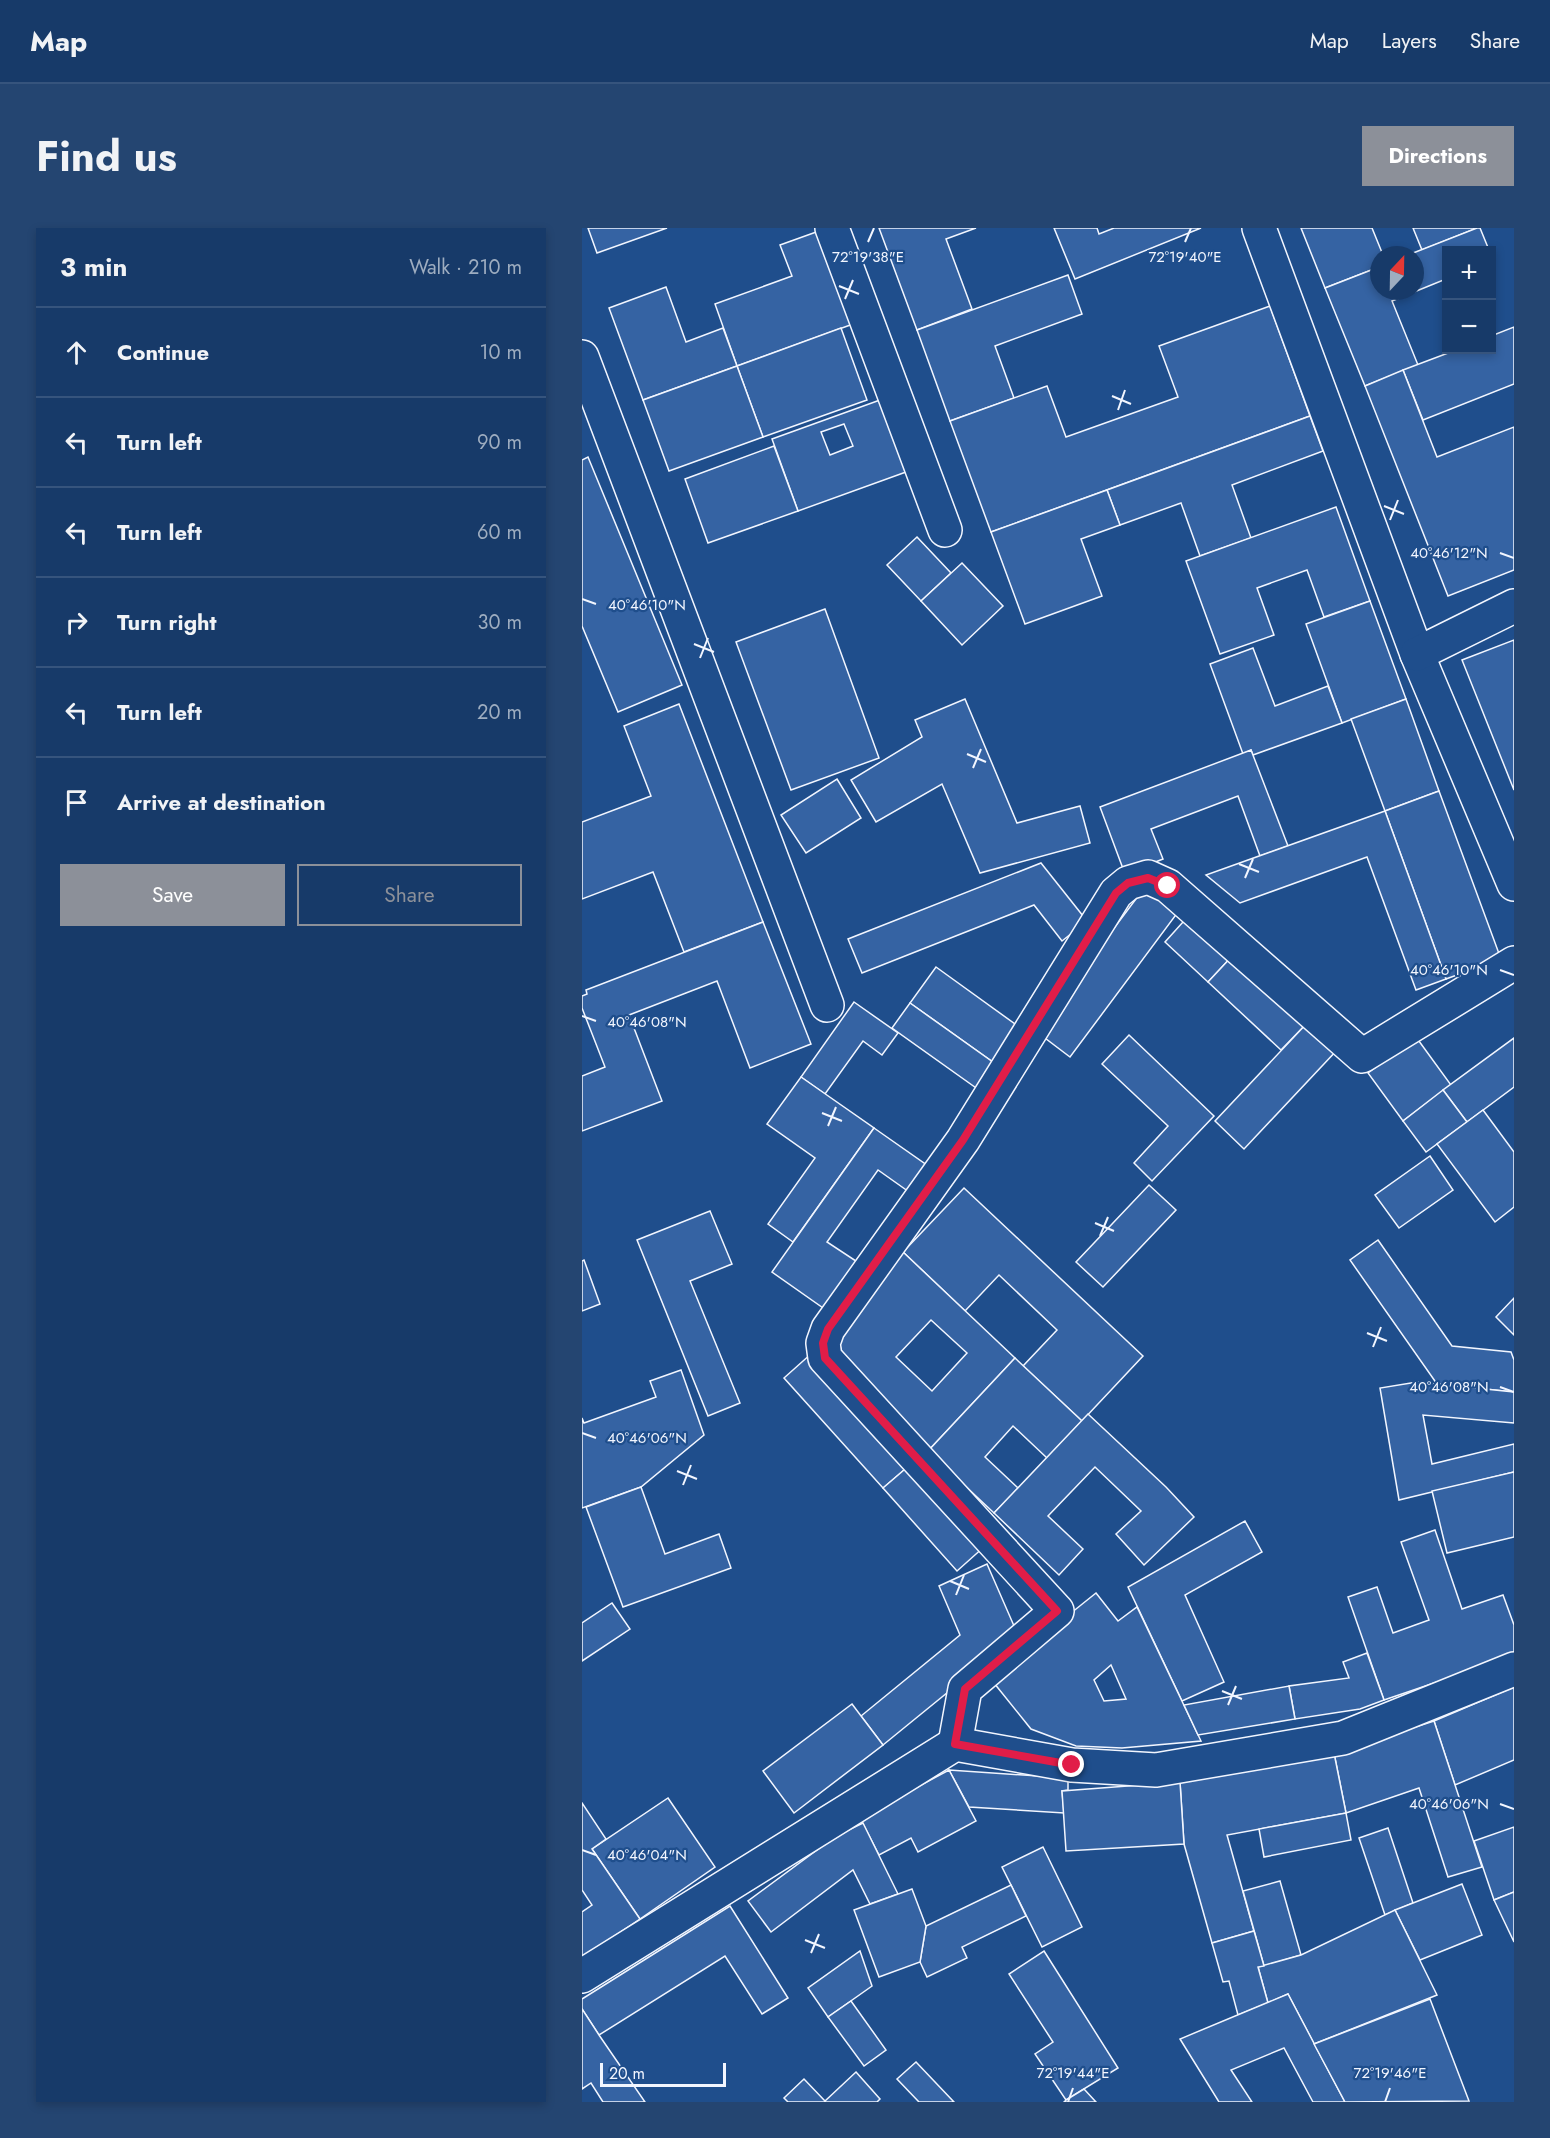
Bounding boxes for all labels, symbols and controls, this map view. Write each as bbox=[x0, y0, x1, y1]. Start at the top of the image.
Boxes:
text: Map bbox=[30, 21, 87, 62]
text: Map bbox=[1310, 26, 1349, 56]
text: Layers bbox=[1382, 26, 1437, 56]
text: Share bbox=[1470, 26, 1520, 56]
text: Find us bbox=[36, 126, 177, 187]
button: Directions bbox=[1362, 126, 1514, 186]
text: 72°19'38"E bbox=[832, 246, 904, 268]
text: 72°19'40"E bbox=[1148, 246, 1222, 268]
north arrow bbox=[1370, 246, 1424, 300]
map controls bbox=[1442, 246, 1496, 354]
button: + bbox=[1442, 246, 1496, 300]
text: 3 min bbox=[60, 248, 127, 286]
text: Walk · 210 m bbox=[409, 253, 522, 282]
button: − bbox=[1442, 300, 1496, 354]
icon: ahead bbox=[60, 336, 93, 369]
text: Continue bbox=[117, 336, 209, 368]
text: 10 m bbox=[479, 338, 522, 367]
icon: left bbox=[60, 426, 93, 459]
text: Turn left bbox=[117, 426, 202, 458]
text: 90 m bbox=[477, 428, 522, 457]
icon: left bbox=[60, 516, 93, 549]
text: Turn left bbox=[117, 516, 202, 548]
text: 60 m bbox=[477, 518, 522, 547]
text: 40°46'12"N bbox=[1410, 542, 1488, 564]
text: 40°46'10"N bbox=[608, 594, 686, 616]
icon: right bbox=[60, 606, 93, 639]
text: Turn right bbox=[117, 606, 217, 638]
text: 30 m bbox=[477, 608, 522, 637]
icon: left bbox=[60, 696, 93, 729]
text: Turn left bbox=[117, 696, 202, 728]
text: 20 m bbox=[477, 698, 522, 727]
icon: arrive bbox=[60, 786, 93, 819]
text: Arrive at destination bbox=[117, 786, 326, 818]
button: Save bbox=[60, 864, 285, 926]
button: Share bbox=[297, 864, 522, 926]
route start bbox=[1154, 872, 1180, 898]
text: 40°46'10"N bbox=[1410, 959, 1488, 981]
text: 40°46'08"N bbox=[607, 1011, 687, 1033]
text: 40°46'08"N bbox=[1409, 1376, 1489, 1398]
text: 40°46'06"N bbox=[607, 1427, 687, 1449]
route end bbox=[1058, 1751, 1084, 1777]
text: 40°46'06"N bbox=[1409, 1793, 1489, 1815]
text: 40°46'04"N bbox=[607, 1844, 687, 1866]
scale bar bbox=[600, 2060, 726, 2088]
text: 20 m bbox=[609, 2062, 645, 2085]
text: 72°19'44"E bbox=[1037, 2062, 1109, 2084]
text: 72°19'46"E bbox=[1354, 2062, 1426, 2084]

